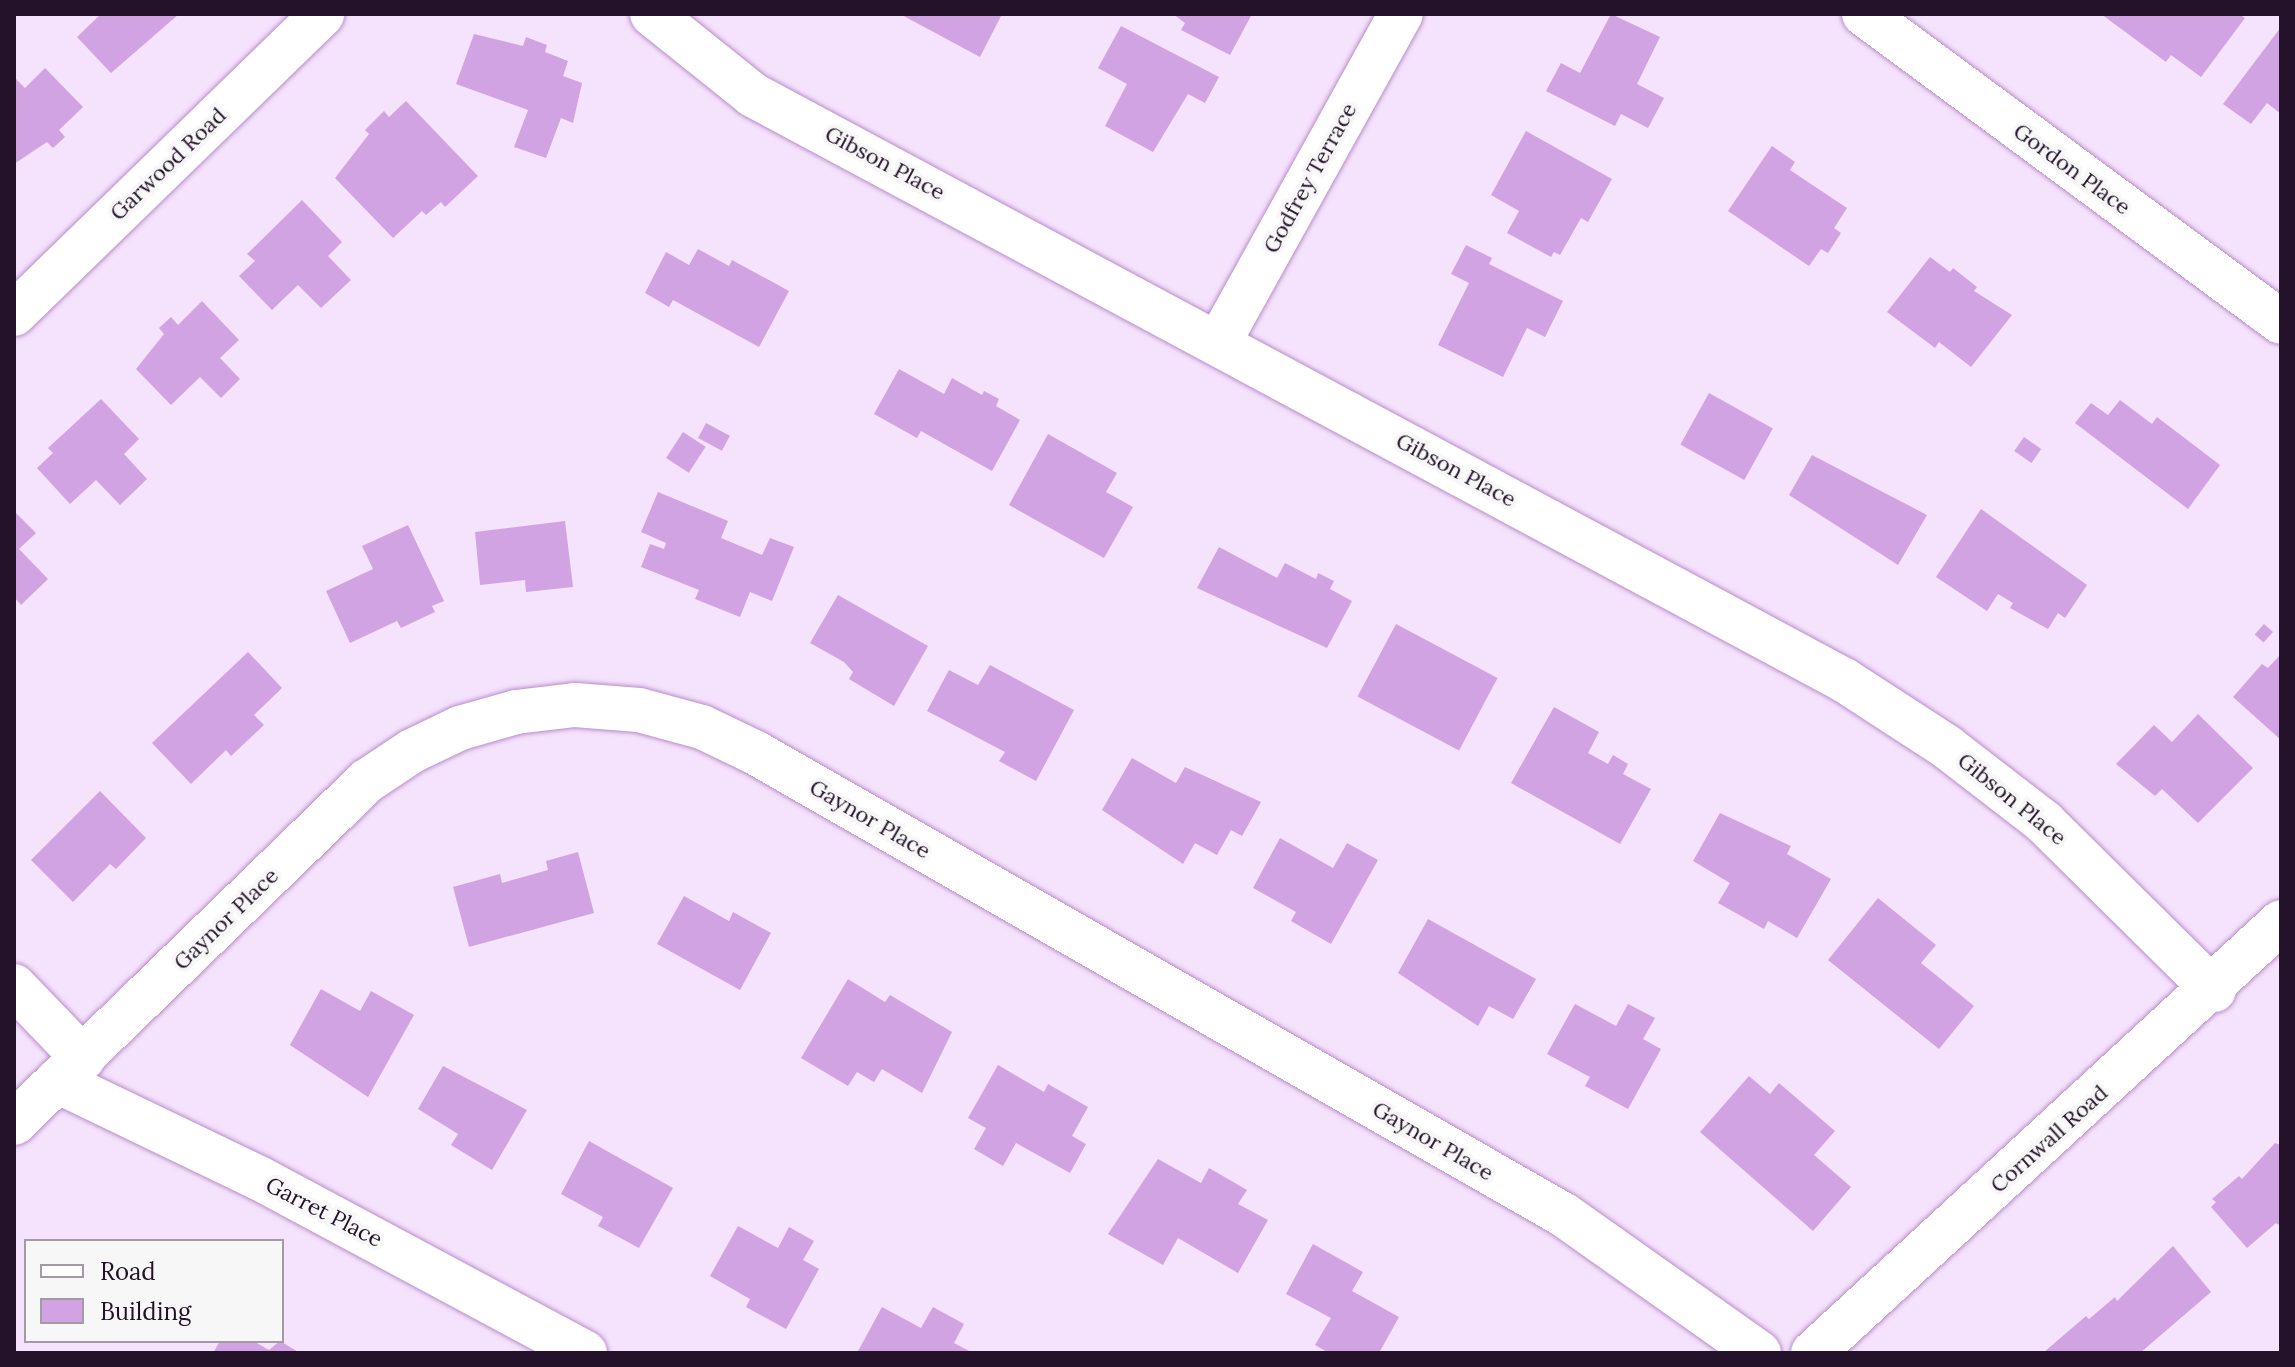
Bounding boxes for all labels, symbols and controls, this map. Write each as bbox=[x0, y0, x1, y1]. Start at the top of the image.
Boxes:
street label: Godfrey Terrace bbox=[1258, 98, 1362, 258]
street label: Garwood Road bbox=[105, 102, 231, 226]
street label: Gordon Place bbox=[2008, 118, 2136, 220]
street label: Gibson Place bbox=[821, 120, 949, 206]
street label: Gibson Place bbox=[1392, 427, 1520, 513]
street label: Gibson Place bbox=[1952, 747, 2072, 851]
street label: Gaynor Place bbox=[805, 774, 935, 864]
street label: Gaynor Place bbox=[168, 863, 284, 975]
street label: Cornwall Road bbox=[1985, 1080, 2113, 1198]
street label: Gaynor Place bbox=[1368, 1096, 1498, 1186]
street label: Garret Place bbox=[261, 1171, 387, 1253]
legend bbox=[24, 1239, 284, 1343]
text: Road bbox=[100, 1256, 156, 1287]
text: Building bbox=[100, 1296, 191, 1327]

